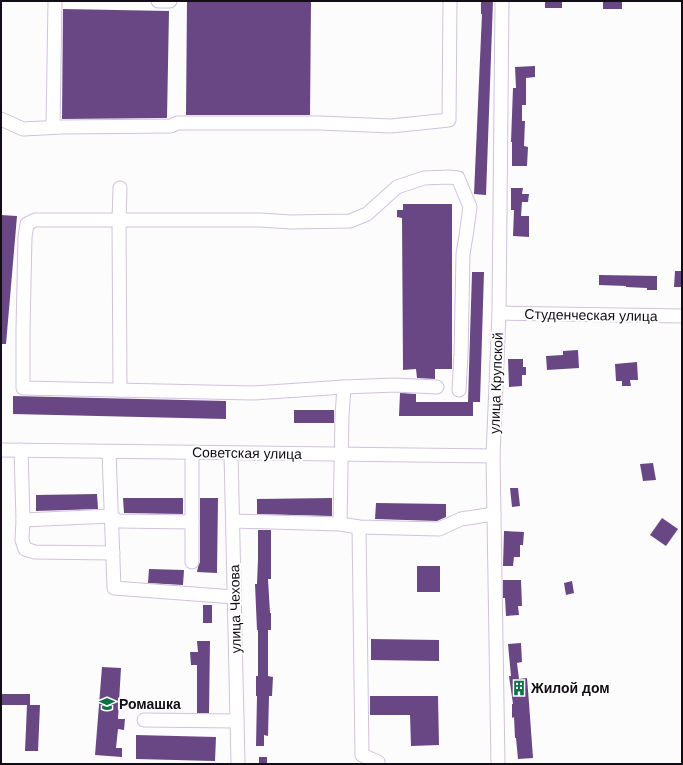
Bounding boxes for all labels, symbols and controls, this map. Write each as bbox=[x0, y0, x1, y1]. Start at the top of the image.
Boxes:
street label: Студенческая улица bbox=[524, 306, 658, 324]
street label: улица Крупской bbox=[486, 332, 506, 434]
street label: Советская улица bbox=[192, 444, 302, 462]
street label: улица Чехова bbox=[226, 564, 244, 654]
building icon: Жилой дом bbox=[510, 679, 528, 697]
place label: Жилой дом bbox=[530, 680, 610, 696]
school or university icon: Ромашка bbox=[98, 695, 116, 713]
place label: Ромашка bbox=[119, 696, 181, 712]

